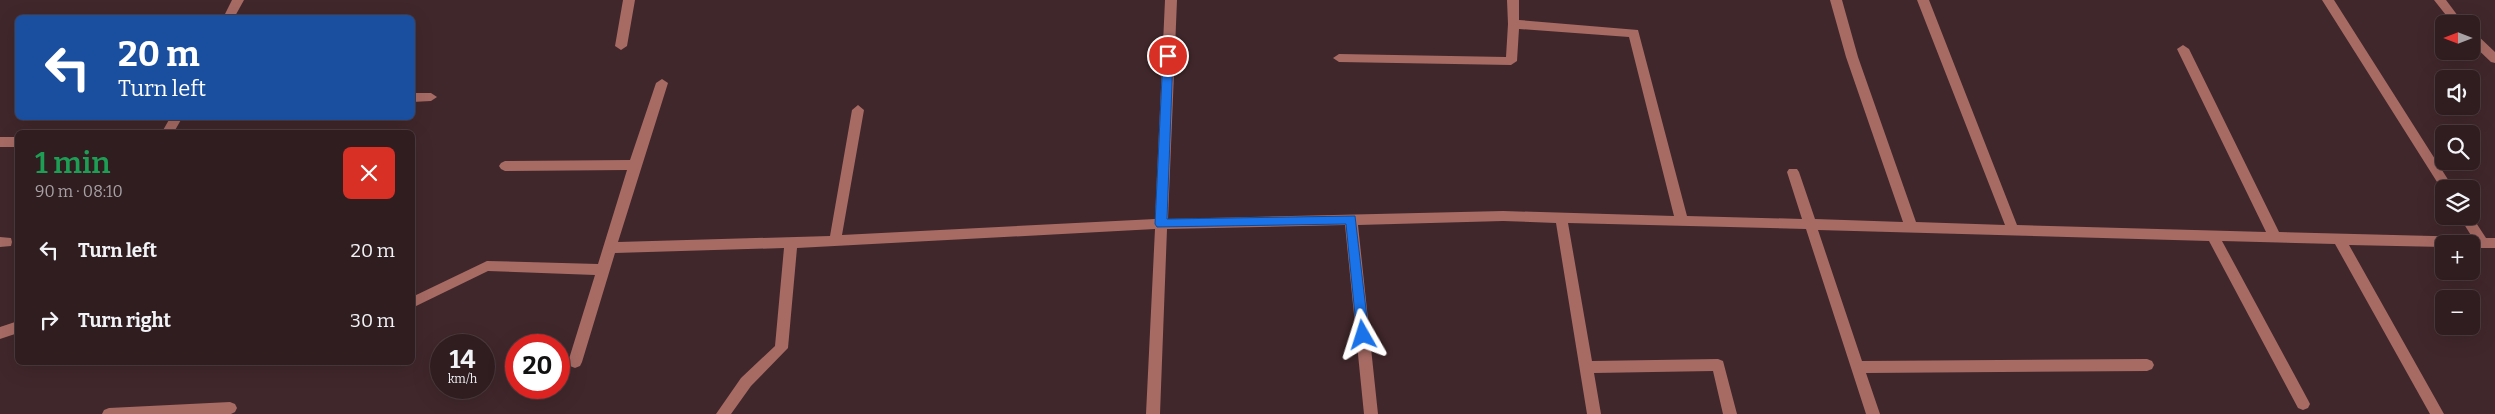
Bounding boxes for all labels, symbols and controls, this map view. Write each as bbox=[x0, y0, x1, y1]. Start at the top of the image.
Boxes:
north arrow bbox=[2435, 15, 2480, 60]
map controls bbox=[2435, 15, 2480, 335]
text: 20 m bbox=[118, 33, 200, 75]
icon: left bbox=[35, 35, 100, 100]
pin bbox=[1147, 35, 1189, 77]
icon: arrive bbox=[1154, 42, 1182, 70]
button: sound bbox=[2435, 70, 2480, 115]
text: Turn left bbox=[118, 75, 206, 102]
button: search bbox=[2435, 125, 2480, 170]
text: 1 min bbox=[35, 145, 110, 181]
button: close bbox=[343, 147, 395, 199]
button: layers bbox=[2435, 180, 2480, 225]
text: 90 m · 08:10 bbox=[35, 182, 123, 201]
button: + bbox=[2435, 235, 2480, 280]
icon: left bbox=[35, 236, 63, 264]
text: Turn left bbox=[78, 239, 157, 262]
text: 20 m bbox=[351, 239, 395, 262]
button: − bbox=[2435, 290, 2480, 335]
icon: right bbox=[35, 306, 63, 334]
position arrow bbox=[1336, 308, 1388, 360]
text: Turn right bbox=[78, 309, 171, 332]
text: 30 m bbox=[350, 309, 395, 332]
speed limit sign: 20 bbox=[505, 334, 570, 399]
text: 14 bbox=[449, 345, 476, 375]
text: km/h bbox=[448, 372, 477, 386]

